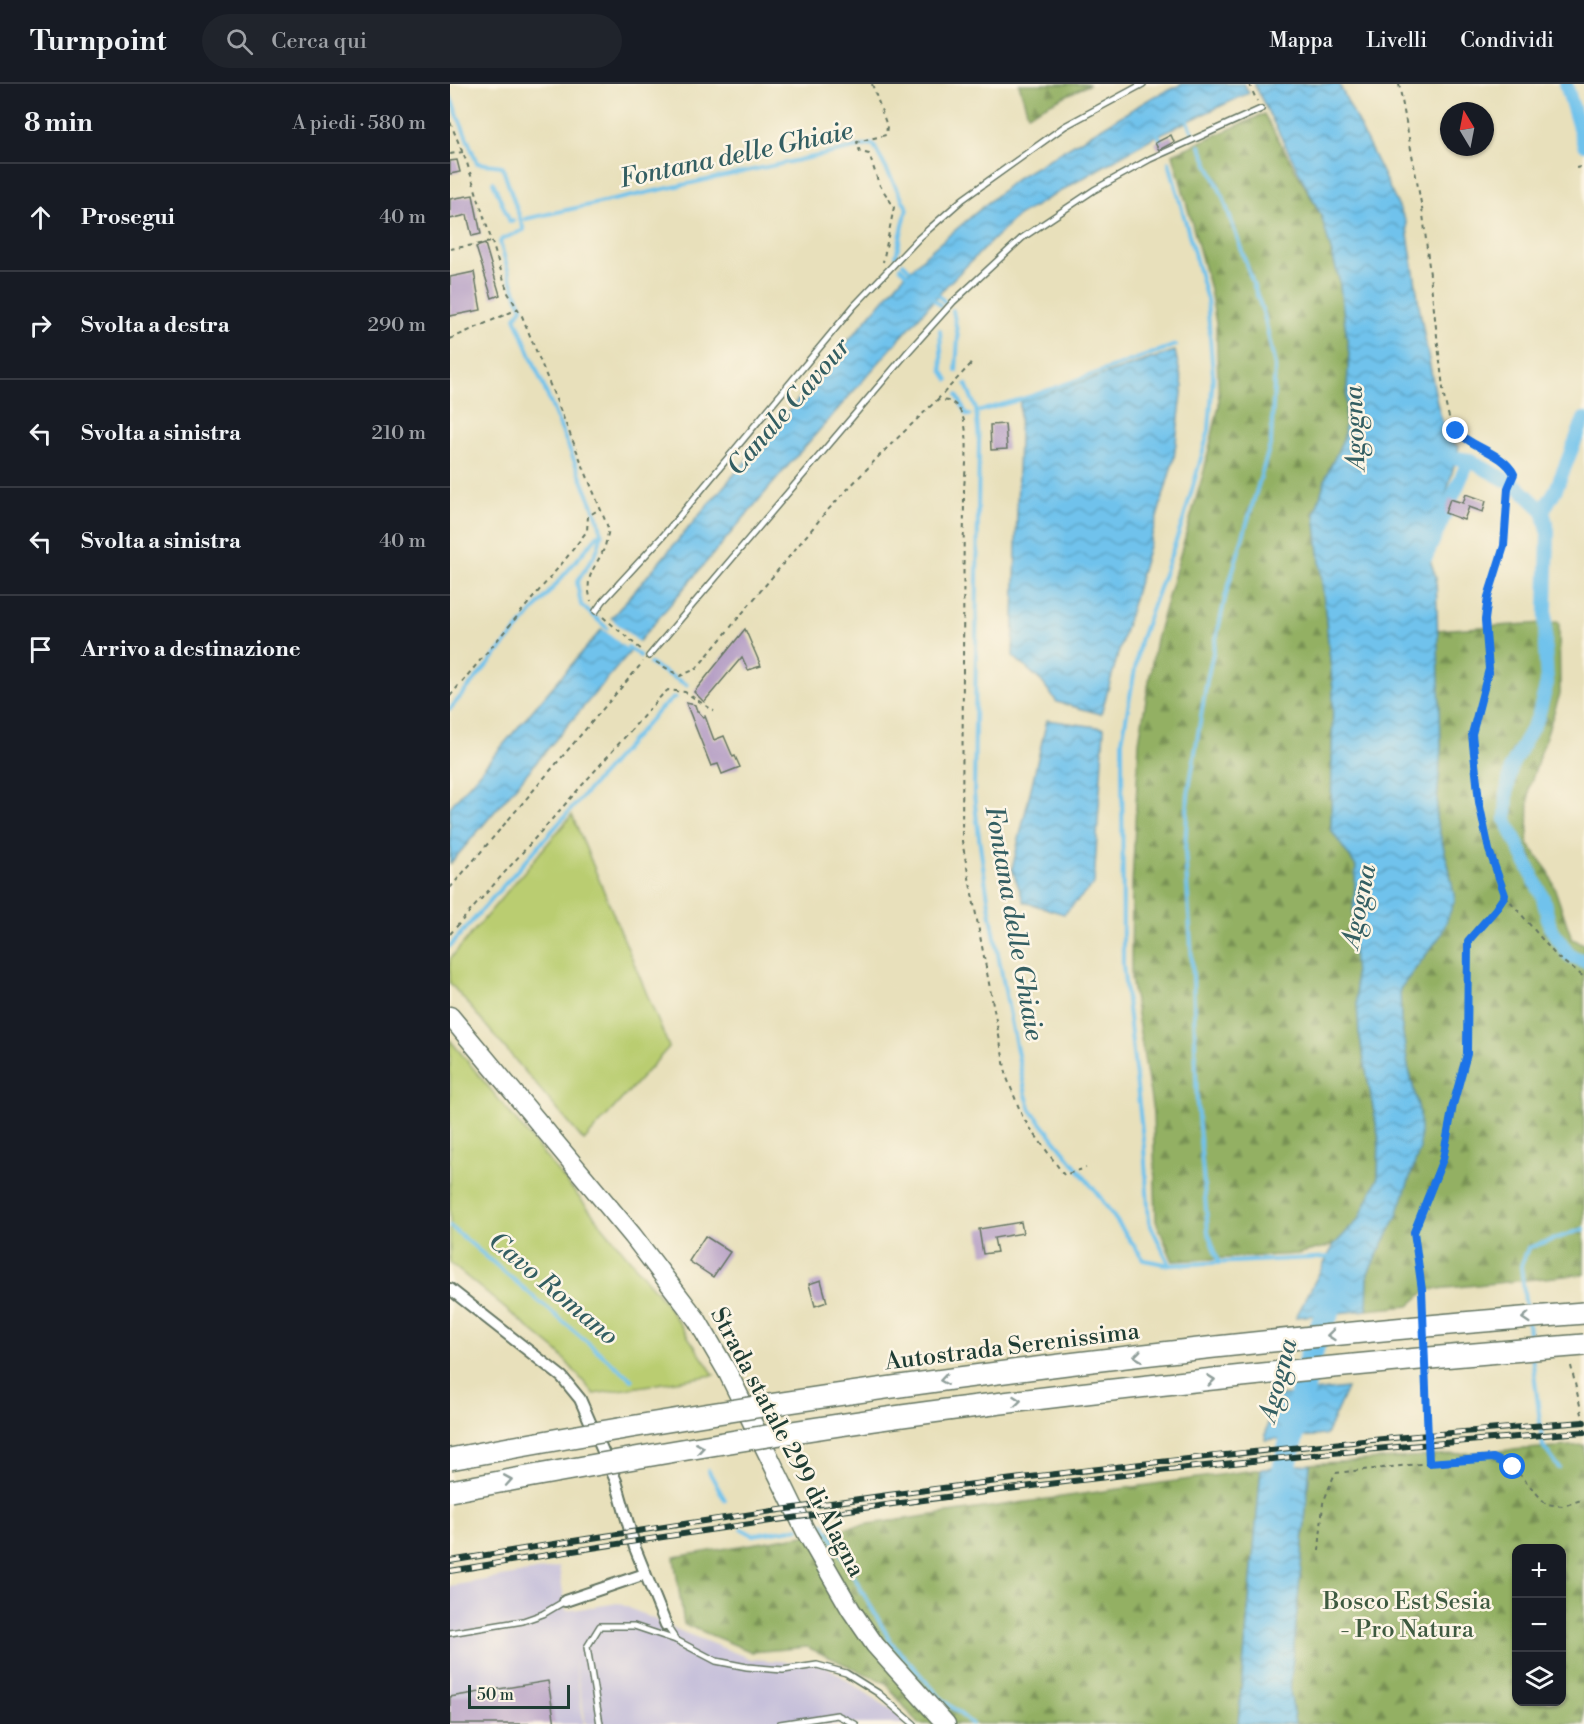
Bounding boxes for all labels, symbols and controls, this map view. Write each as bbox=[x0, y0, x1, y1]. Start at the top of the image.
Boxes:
search box bbox=[202, 14, 622, 68]
text: Turnpoint bbox=[30, 24, 166, 59]
icon: search bbox=[223, 25, 256, 58]
text: Cerca qui bbox=[271, 28, 367, 55]
text: Mappa bbox=[1269, 28, 1333, 54]
text: Livelli bbox=[1366, 28, 1427, 54]
text: Condividi bbox=[1460, 28, 1554, 54]
north arrow bbox=[1440, 102, 1494, 156]
text: 8 min bbox=[24, 107, 93, 139]
text: A piedi · 580 m bbox=[292, 111, 426, 136]
water label: Fontana delle Ghiaie bbox=[617, 115, 856, 195]
icon: ahead bbox=[24, 201, 57, 234]
text: Prosegui bbox=[81, 204, 175, 231]
text: 40 m bbox=[379, 205, 426, 230]
icon: right bbox=[24, 309, 57, 342]
text: Svolta a destra bbox=[81, 312, 230, 339]
text: 290 m bbox=[368, 313, 426, 338]
water label: Canale Cavour bbox=[720, 330, 858, 482]
water label: Agogna bbox=[1338, 384, 1373, 474]
icon: left bbox=[24, 417, 57, 450]
route end bbox=[1442, 417, 1468, 443]
text: Svolta a sinistra bbox=[81, 420, 241, 447]
text: 210 m bbox=[371, 421, 426, 446]
icon: left bbox=[24, 525, 57, 558]
text: Svolta a sinistra bbox=[81, 528, 241, 555]
text: 40 m bbox=[379, 529, 426, 554]
icon: arrive bbox=[24, 633, 57, 666]
text: Arrivo a destinazione bbox=[81, 636, 301, 663]
water label: Fontana delle Ghiaie bbox=[978, 803, 1050, 1043]
water label: Agogna bbox=[1334, 861, 1384, 954]
water label: Cavo Romano bbox=[482, 1225, 625, 1352]
street label: Strada statale 299 di Alagna bbox=[703, 1302, 871, 1583]
one-way arrow bbox=[1521, 1311, 1530, 1324]
street label: Autostrada Serenissima bbox=[882, 1316, 1142, 1378]
one-way arrow bbox=[1327, 1328, 1336, 1341]
water label: Agogna bbox=[1251, 1335, 1305, 1428]
one-way arrow bbox=[1133, 1349, 1142, 1362]
one-way arrow bbox=[939, 1373, 949, 1386]
one-way arrow bbox=[1207, 1374, 1216, 1387]
one-way arrow bbox=[1013, 1396, 1022, 1408]
one-way arrow bbox=[695, 1443, 705, 1455]
route start bbox=[1499, 1453, 1525, 1479]
one-way arrow bbox=[503, 1475, 512, 1487]
map controls bbox=[1512, 1544, 1566, 1706]
button: + bbox=[1512, 1544, 1566, 1598]
park label: Bosco Est Sesia - Pro Natura bbox=[1322, 1587, 1492, 1645]
button: − bbox=[1512, 1598, 1566, 1652]
button: layers bbox=[1512, 1652, 1566, 1706]
scale bar bbox=[468, 1682, 570, 1710]
text: 50 m bbox=[477, 1685, 514, 1705]

